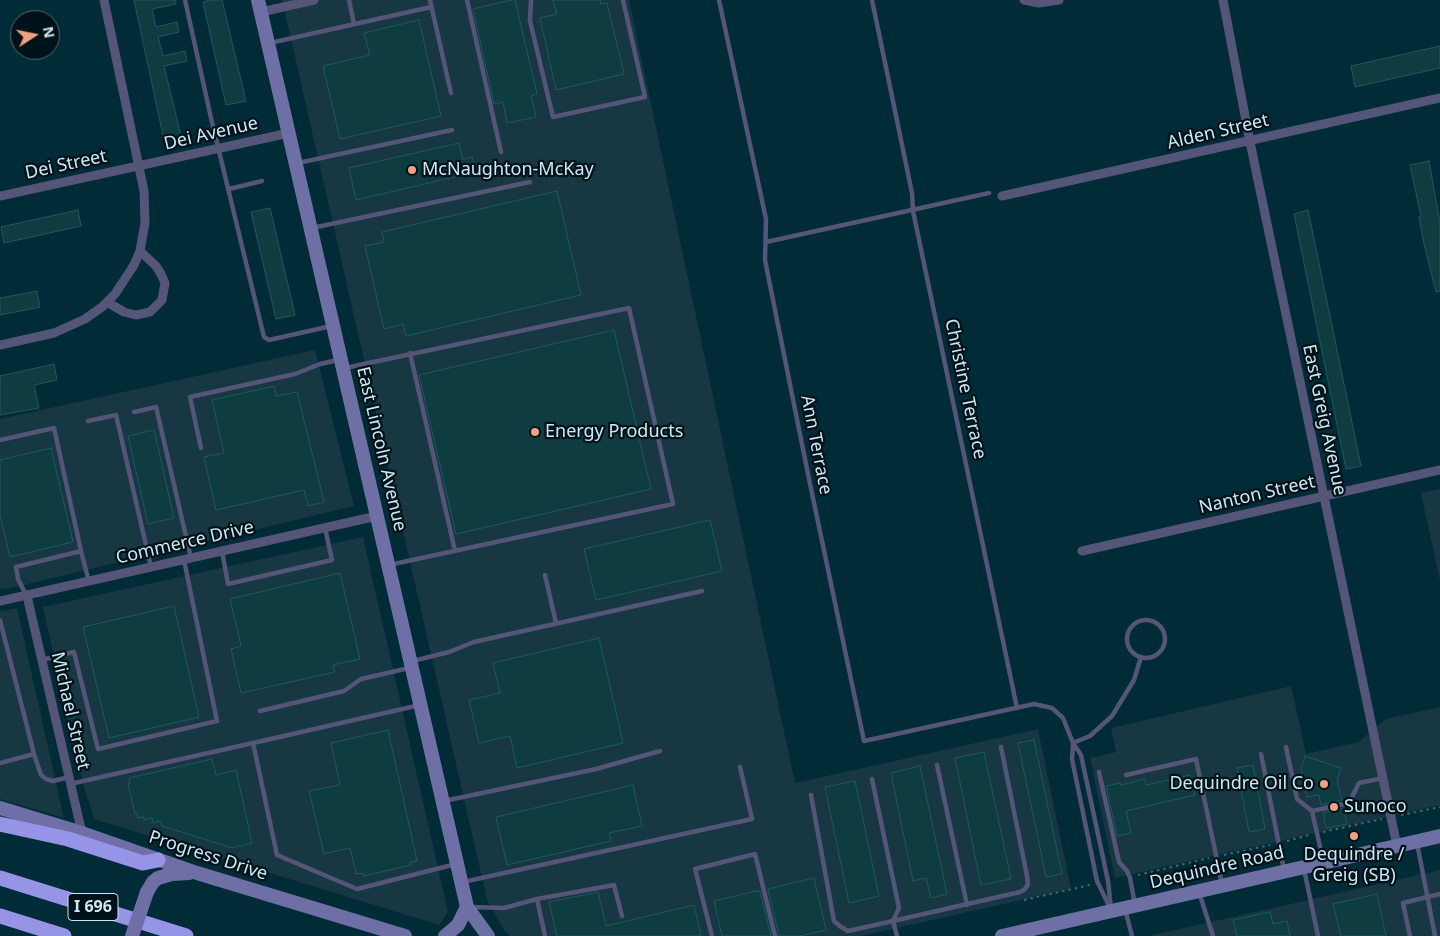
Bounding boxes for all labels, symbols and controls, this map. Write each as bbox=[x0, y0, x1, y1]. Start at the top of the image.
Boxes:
north arrow bbox=[10, 10, 60, 60]
text: N bbox=[39, 25, 60, 40]
street label: Alden Street bbox=[1165, 110, 1271, 154]
street label: Dei Avenue bbox=[162, 113, 260, 155]
street label: Dei Street bbox=[23, 146, 109, 184]
place label: McNaughton-McKay bbox=[422, 159, 594, 181]
marker: McNaughton-McKay bbox=[406, 164, 418, 176]
street label: Christine Terrace bbox=[940, 317, 990, 461]
street label: East Greig Avenue bbox=[1297, 343, 1351, 497]
street label: East Lincoln Avenue bbox=[352, 365, 410, 533]
street label: Ann Terrace bbox=[796, 394, 836, 496]
place label: Energy Products bbox=[545, 421, 683, 443]
marker: Energy Products bbox=[529, 426, 541, 438]
street label: Nanton Street bbox=[1197, 471, 1317, 519]
street label: Commerce Drive bbox=[114, 517, 256, 569]
street label: Michael Street bbox=[46, 650, 94, 772]
place label: Dequindre Oil Co bbox=[1169, 773, 1314, 795]
marker: Dequindre Oil Co bbox=[1318, 778, 1330, 790]
place label: Sunoco bbox=[1344, 796, 1407, 818]
marker: Sunoco bbox=[1328, 801, 1340, 813]
street label: Progress Drive bbox=[146, 827, 270, 885]
marker: Dequindre / Greig (SB) bbox=[1348, 830, 1360, 842]
street label: Dequindre Road bbox=[1148, 842, 1286, 894]
place label: Dequindre / Greig (SB) bbox=[1304, 844, 1404, 886]
road number: I 696 bbox=[68, 894, 118, 920]

